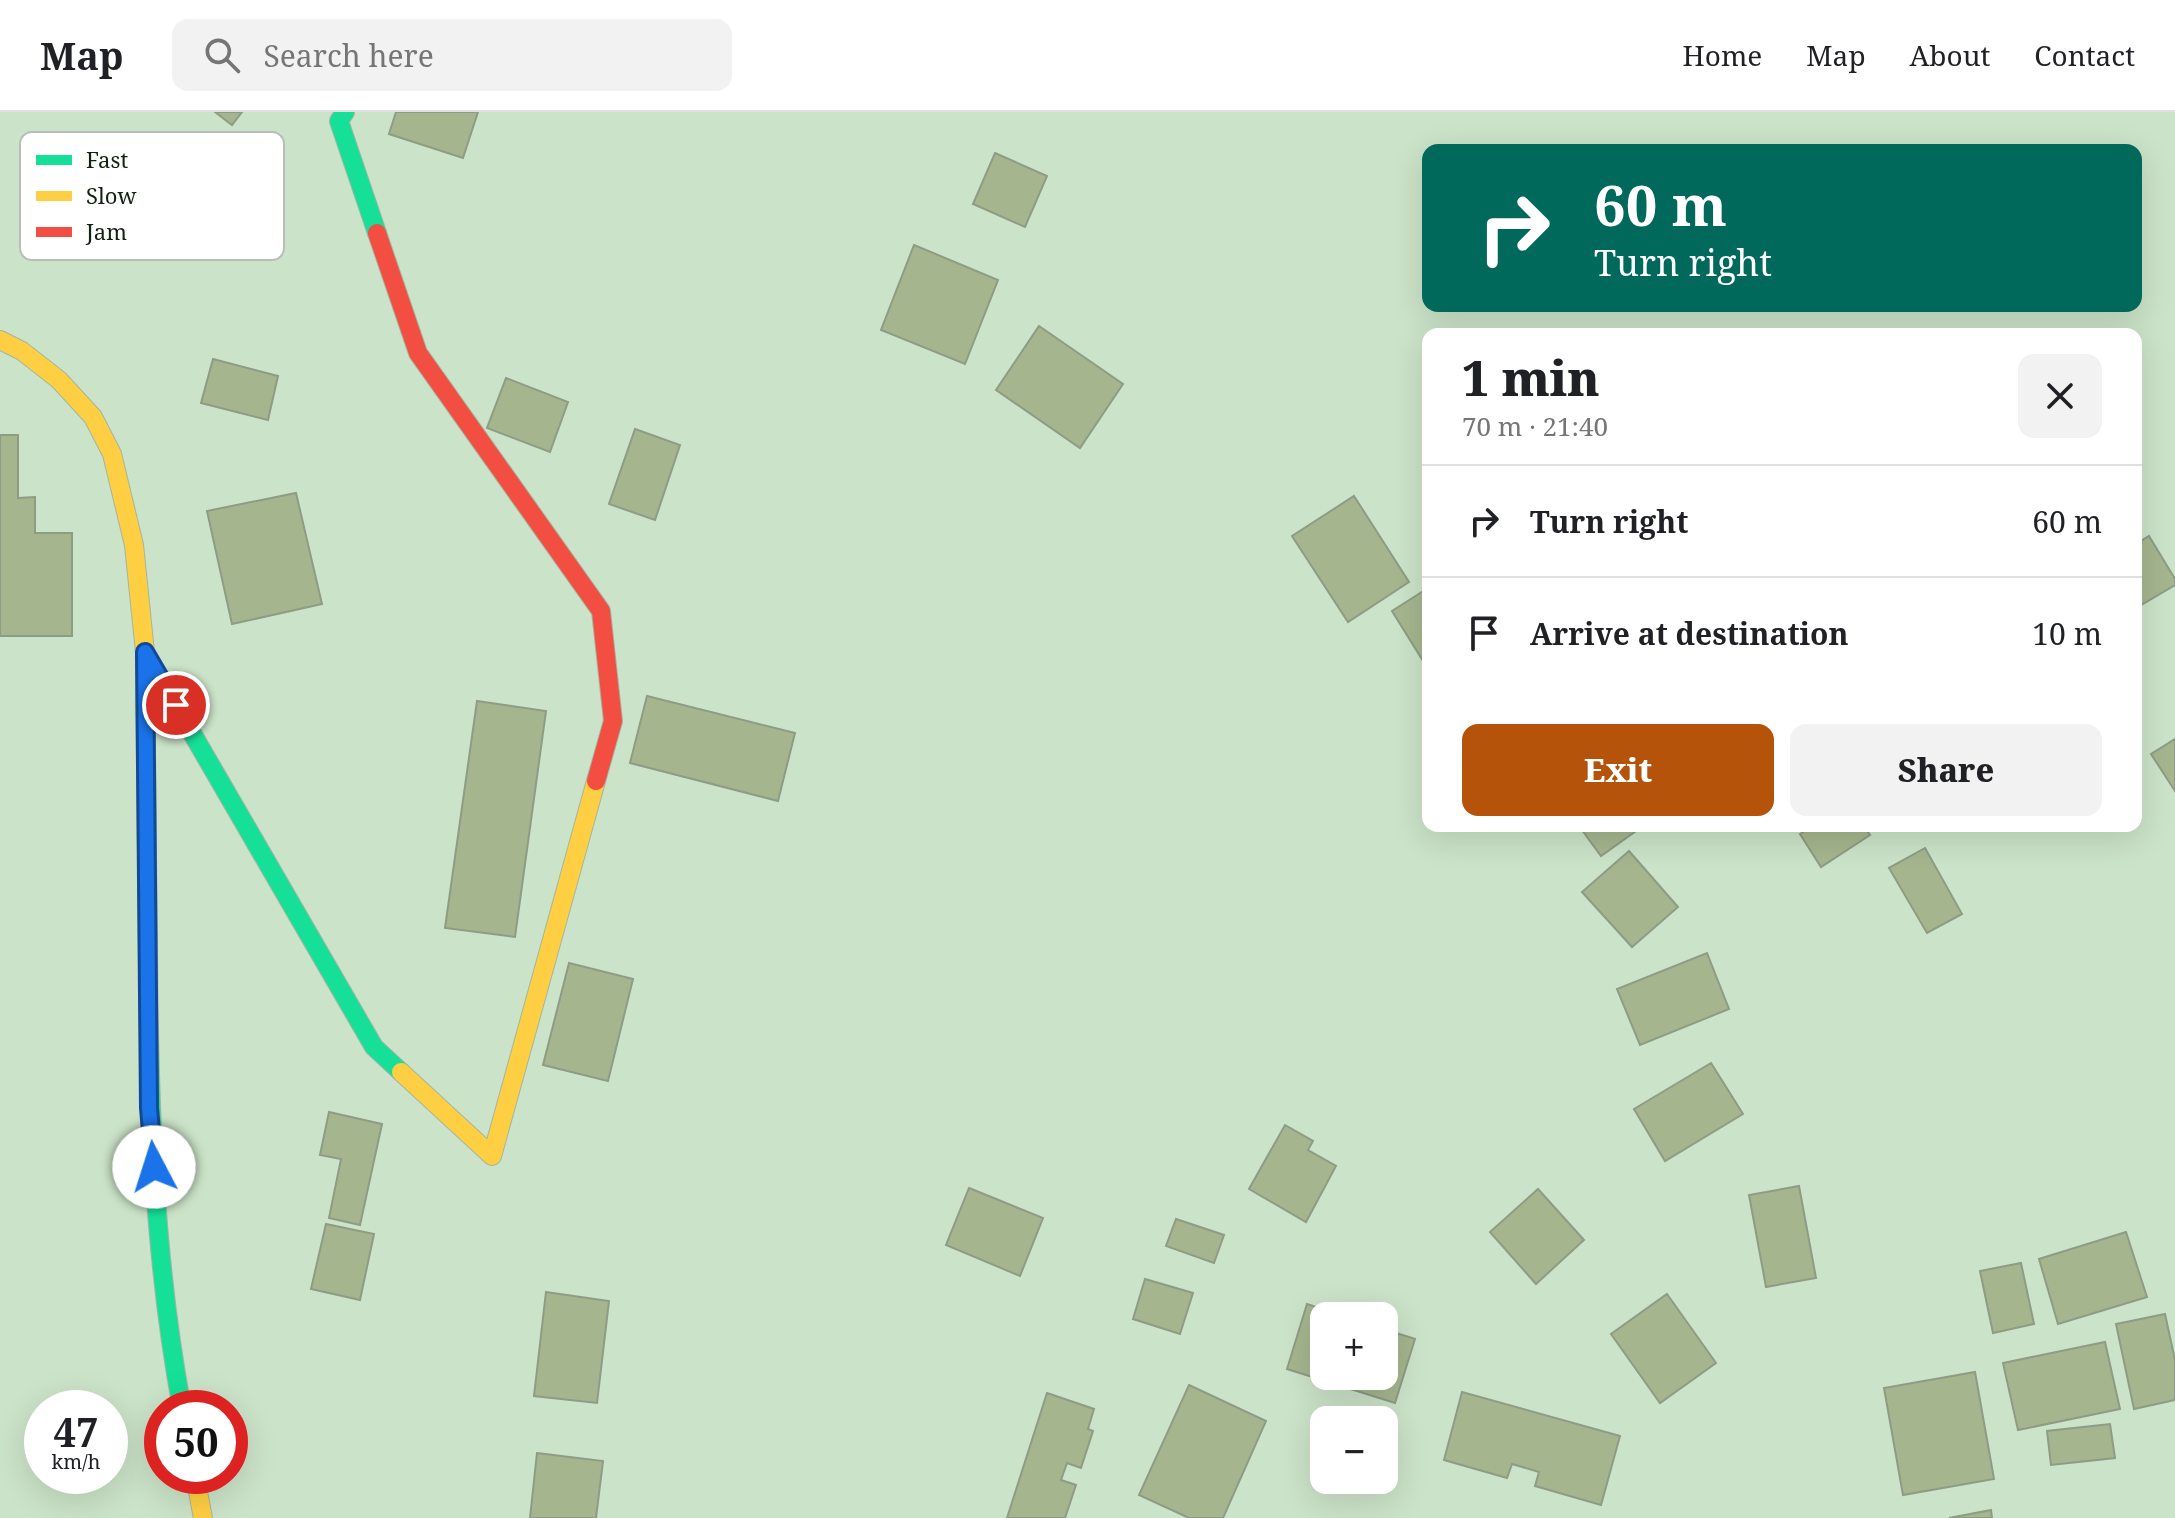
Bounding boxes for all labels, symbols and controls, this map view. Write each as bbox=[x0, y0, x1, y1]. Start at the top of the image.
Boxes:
search box bbox=[172, 19, 732, 91]
text: Map bbox=[40, 29, 124, 81]
icon: search bbox=[200, 33, 244, 77]
text: Search here bbox=[264, 35, 434, 76]
text: Home bbox=[1683, 36, 1762, 74]
text: Map bbox=[1806, 36, 1866, 74]
text: About bbox=[1910, 36, 1990, 74]
text: Contact bbox=[2034, 36, 2135, 74]
legend bbox=[20, 132, 284, 260]
text: Fast bbox=[86, 144, 128, 174]
text: 60 m bbox=[1594, 166, 1727, 242]
icon: right bbox=[1462, 176, 1566, 280]
text: Slow bbox=[86, 180, 136, 210]
text: Jam bbox=[85, 216, 127, 246]
text: Turn right bbox=[1594, 238, 1772, 287]
text: 1 min bbox=[1462, 345, 1600, 410]
button: close bbox=[2018, 354, 2102, 438]
text: 70 m · 21:40 bbox=[1462, 408, 1608, 444]
icon: right bbox=[1462, 499, 1506, 543]
text: Turn right bbox=[1530, 501, 1688, 542]
text: 60 m bbox=[2032, 501, 2102, 542]
icon: arrive bbox=[1462, 611, 1506, 655]
text: Arrive at destination bbox=[1530, 613, 1849, 654]
text: 10 m bbox=[2032, 613, 2102, 654]
pin bbox=[142, 671, 210, 739]
icon: arrive bbox=[154, 683, 198, 727]
button: Exit bbox=[1462, 724, 1774, 816]
button: Share bbox=[1790, 724, 2102, 816]
position arrow bbox=[112, 1125, 196, 1209]
map controls bbox=[1310, 1302, 1398, 1494]
button: + bbox=[1310, 1302, 1398, 1390]
speed limit sign: 50 bbox=[144, 1390, 248, 1494]
text: 47 bbox=[53, 1404, 99, 1459]
button: − bbox=[1310, 1406, 1398, 1494]
text: km/h bbox=[51, 1448, 101, 1475]

